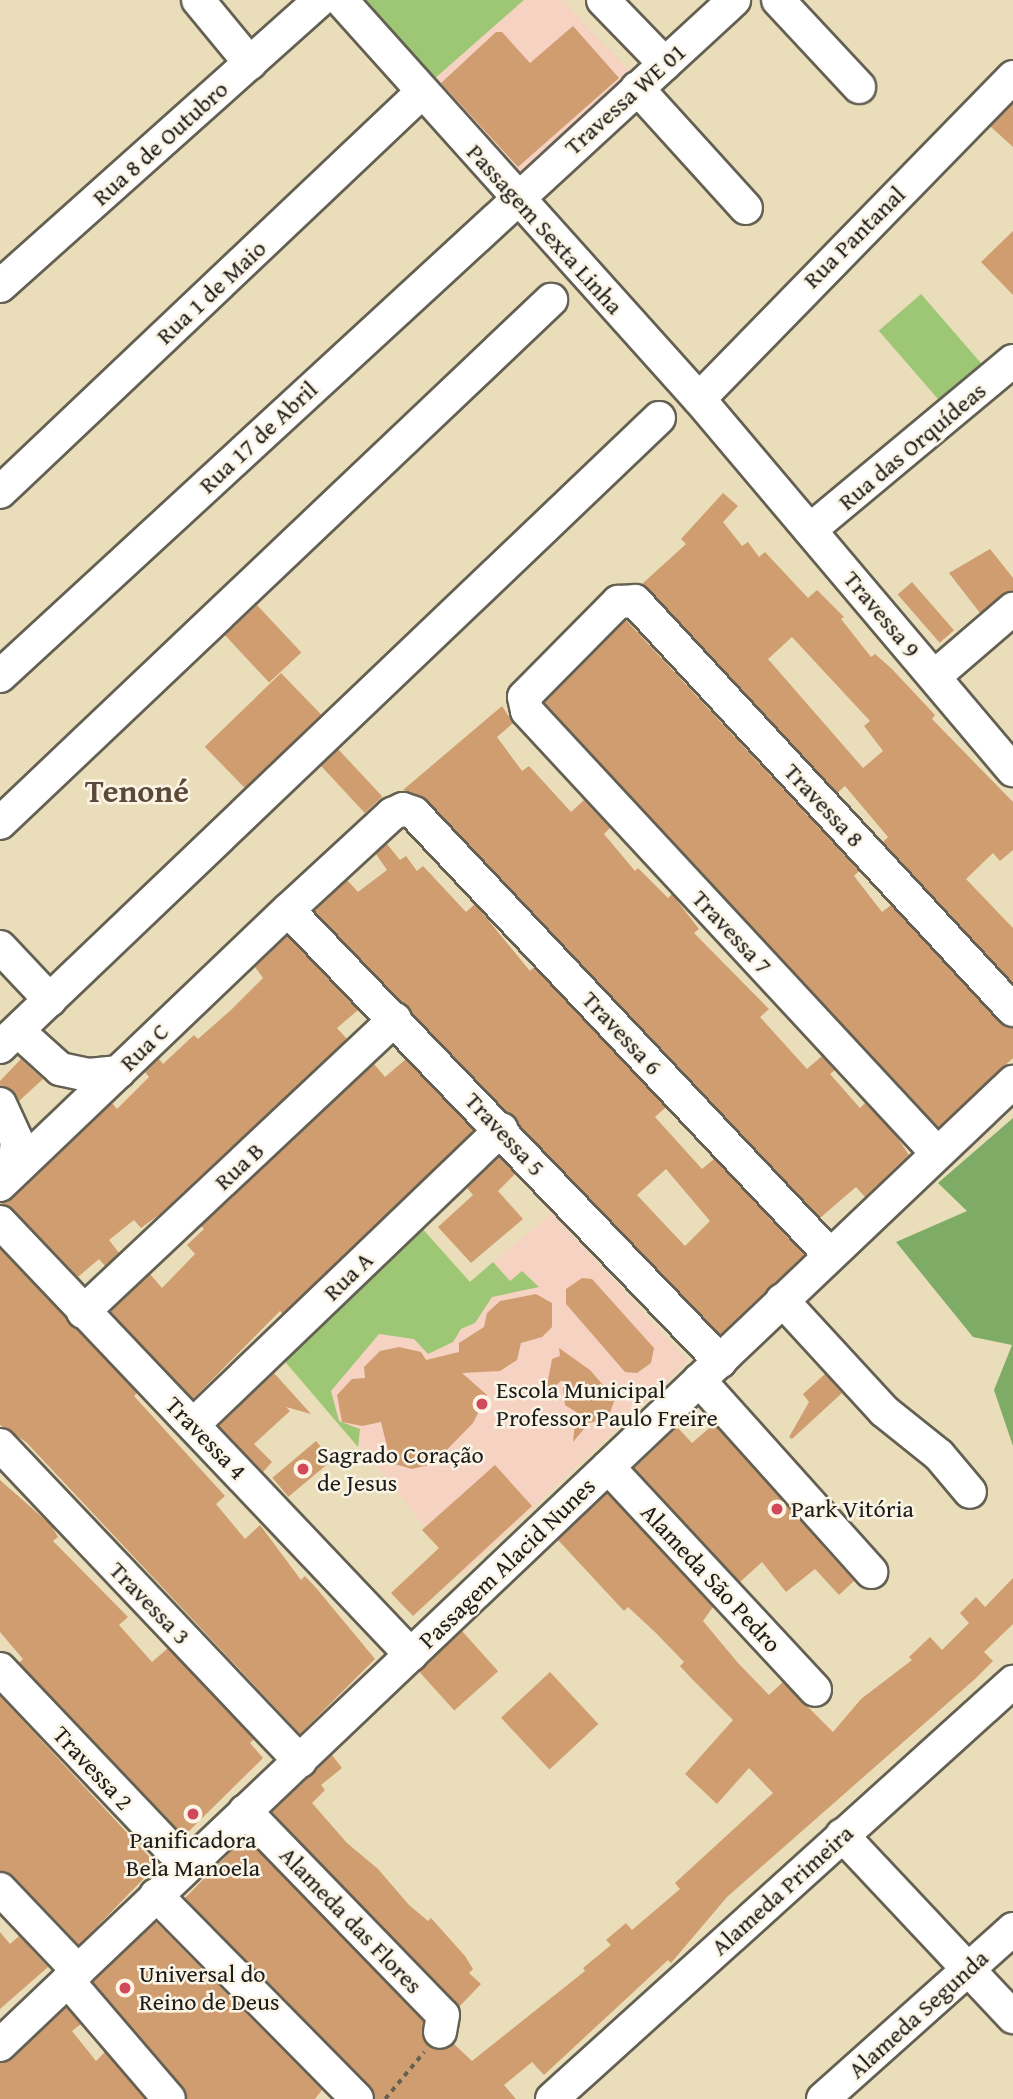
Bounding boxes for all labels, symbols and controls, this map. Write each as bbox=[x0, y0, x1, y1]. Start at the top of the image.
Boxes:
street label: Travessa WE 01 bbox=[558, 37, 692, 161]
street label: Rua 8 de Outubro bbox=[86, 74, 234, 212]
street label: Passagem Sexta Linha bbox=[461, 138, 629, 320]
street label: Rua Pantanal bbox=[797, 180, 911, 294]
street label: Rua 1 de Maio bbox=[150, 234, 272, 350]
street label: Rua 17 de Abril bbox=[193, 375, 323, 499]
street label: Rua das Orquídeas bbox=[832, 376, 992, 516]
street label: Travessa 9 bbox=[838, 565, 926, 663]
street label: Travessa 8 bbox=[778, 757, 870, 853]
district label: Tenoné bbox=[85, 772, 189, 810]
street label: Travessa 7 bbox=[686, 884, 778, 980]
street label: Travessa 6 bbox=[576, 985, 668, 1081]
street label: Rua C bbox=[114, 1017, 174, 1077]
street label: Travessa 5 bbox=[459, 1086, 551, 1182]
street label: Rua B bbox=[208, 1136, 270, 1196]
street label: Rua A bbox=[317, 1246, 379, 1306]
place label: Escola Municipal Professor Paulo Freire bbox=[496, 1376, 718, 1432]
street label: Travessa 4 bbox=[160, 1391, 252, 1485]
marker: Escola Municipal Professor Paulo Freire bbox=[474, 1396, 490, 1412]
place label: Sagrado Coração de Jesus bbox=[317, 1441, 484, 1497]
marker: Sagrado Coração de Jesus bbox=[295, 1461, 311, 1477]
street label: Passagem Alacid Nunes bbox=[413, 1471, 601, 1655]
place label: Park Vitória bbox=[791, 1495, 914, 1523]
street label: Alameda São Pedro bbox=[635, 1498, 787, 1658]
marker: Park Vitória bbox=[769, 1501, 785, 1517]
street label: Travessa 3 bbox=[104, 1556, 196, 1650]
street label: Travessa 2 bbox=[47, 1720, 139, 1816]
marker: Panificadora Bela Manoela bbox=[185, 1806, 201, 1822]
street label: Alameda Primeira bbox=[705, 1819, 859, 1961]
place label: Panificadora Bela Manoela bbox=[126, 1826, 260, 1882]
street label: Alameda das Flores bbox=[274, 1841, 428, 1999]
street label: Alameda Segunda bbox=[842, 1944, 994, 2084]
place label: Universal do Reino de Deus bbox=[139, 1960, 280, 2016]
marker: Universal do Reino de Deus bbox=[117, 1980, 133, 1996]

